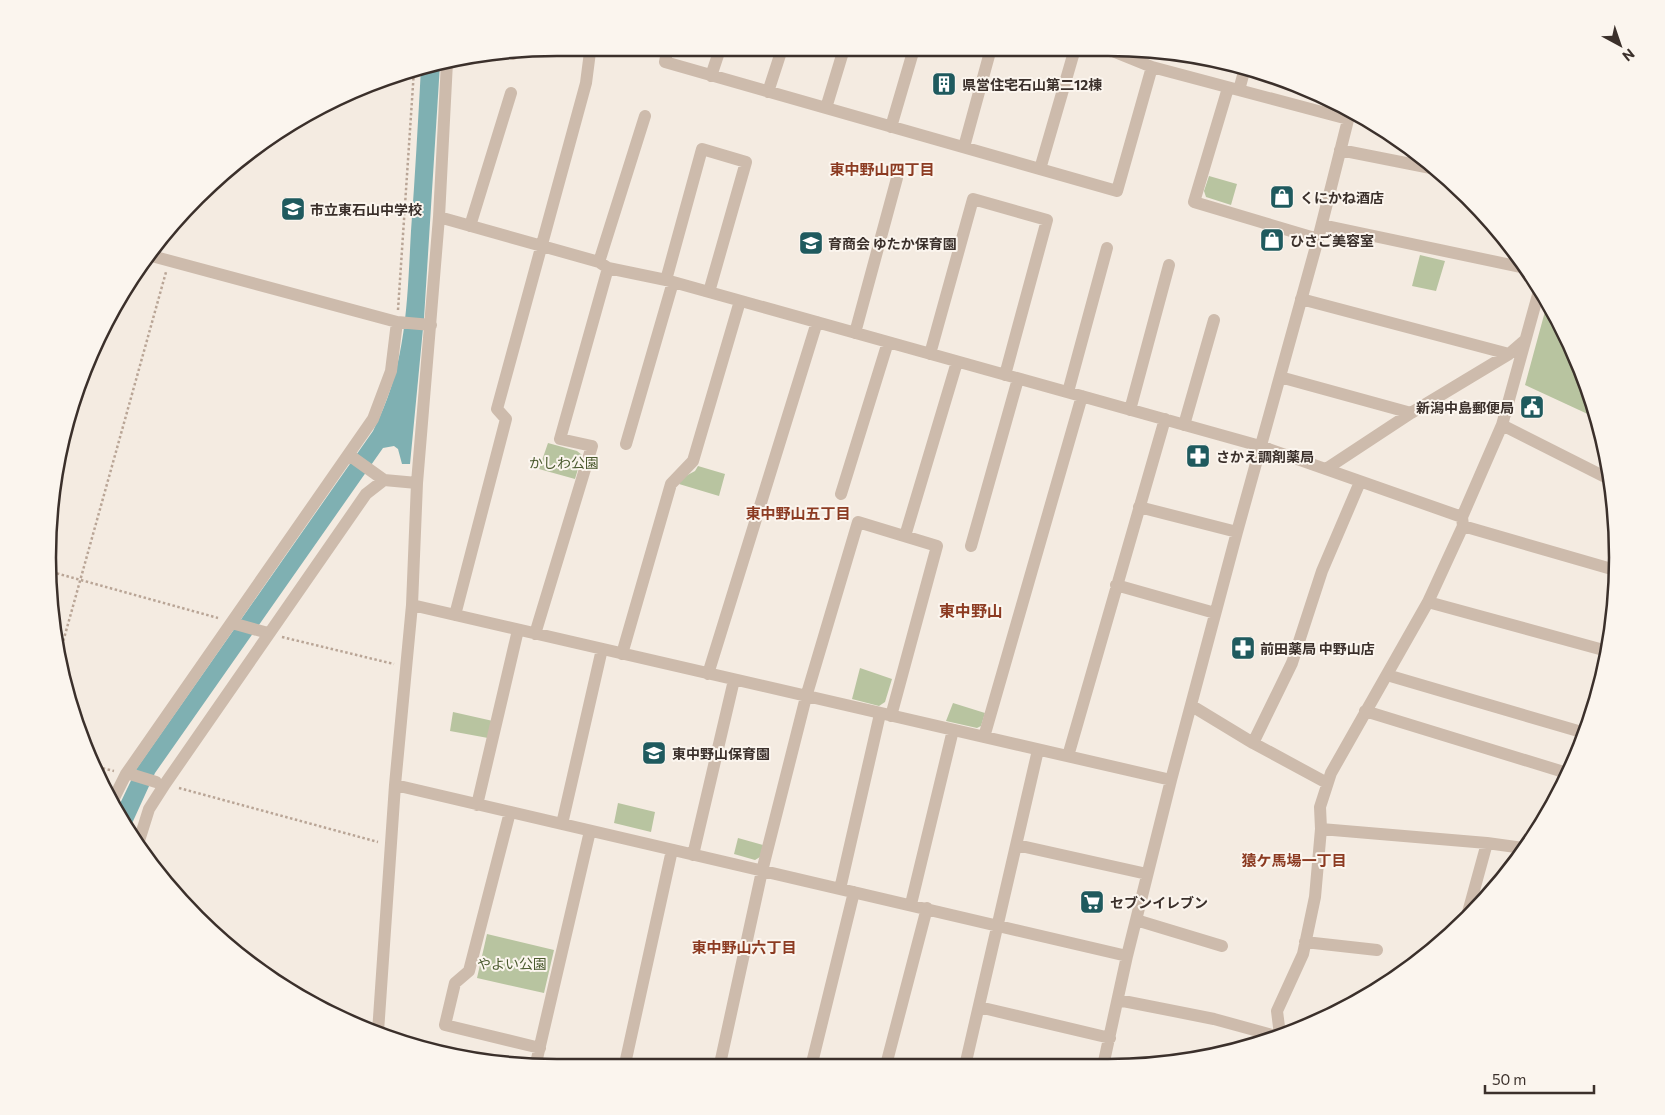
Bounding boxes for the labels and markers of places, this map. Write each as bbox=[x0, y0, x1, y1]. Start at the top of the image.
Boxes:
building icon: 県営住宅石山第二12棟 bbox=[931, 71, 957, 97]
place label: 県営住宅石山第二12棟 bbox=[962, 76, 1102, 93]
shop icon: くにかね酒店 bbox=[1269, 184, 1295, 210]
place label: くにかね酒店 bbox=[1300, 189, 1384, 206]
school or university icon: 市立東石山中学校 bbox=[280, 196, 306, 222]
place label: 市立東石山中学校 bbox=[310, 201, 422, 218]
shop icon: ひさご美容室 bbox=[1259, 227, 1285, 253]
school or university icon: 育商会 ゆたか保育園 bbox=[798, 230, 824, 256]
place label: ひさご美容室 bbox=[1290, 232, 1374, 249]
place label: 育商会 ゆたか保育園 bbox=[828, 235, 957, 252]
public building icon: 新潟中島郵便局 bbox=[1519, 394, 1545, 420]
place label: 新潟中島郵便局 bbox=[1416, 399, 1514, 416]
pharmacy icon: さかえ調剤薬局 bbox=[1185, 443, 1211, 469]
place label: さかえ調剤薬局 bbox=[1216, 448, 1314, 465]
pharmacy icon: 前田薬局 中野山店 bbox=[1230, 635, 1256, 661]
place label: 前田薬局 中野山店 bbox=[1260, 640, 1375, 657]
school or university icon: 東中野山保育園 bbox=[641, 740, 667, 766]
place label: 東中野山保育園 bbox=[672, 745, 770, 762]
supermarket icon: セブンイレブン bbox=[1079, 889, 1105, 915]
place label: セブンイレブン bbox=[1110, 894, 1208, 911]

